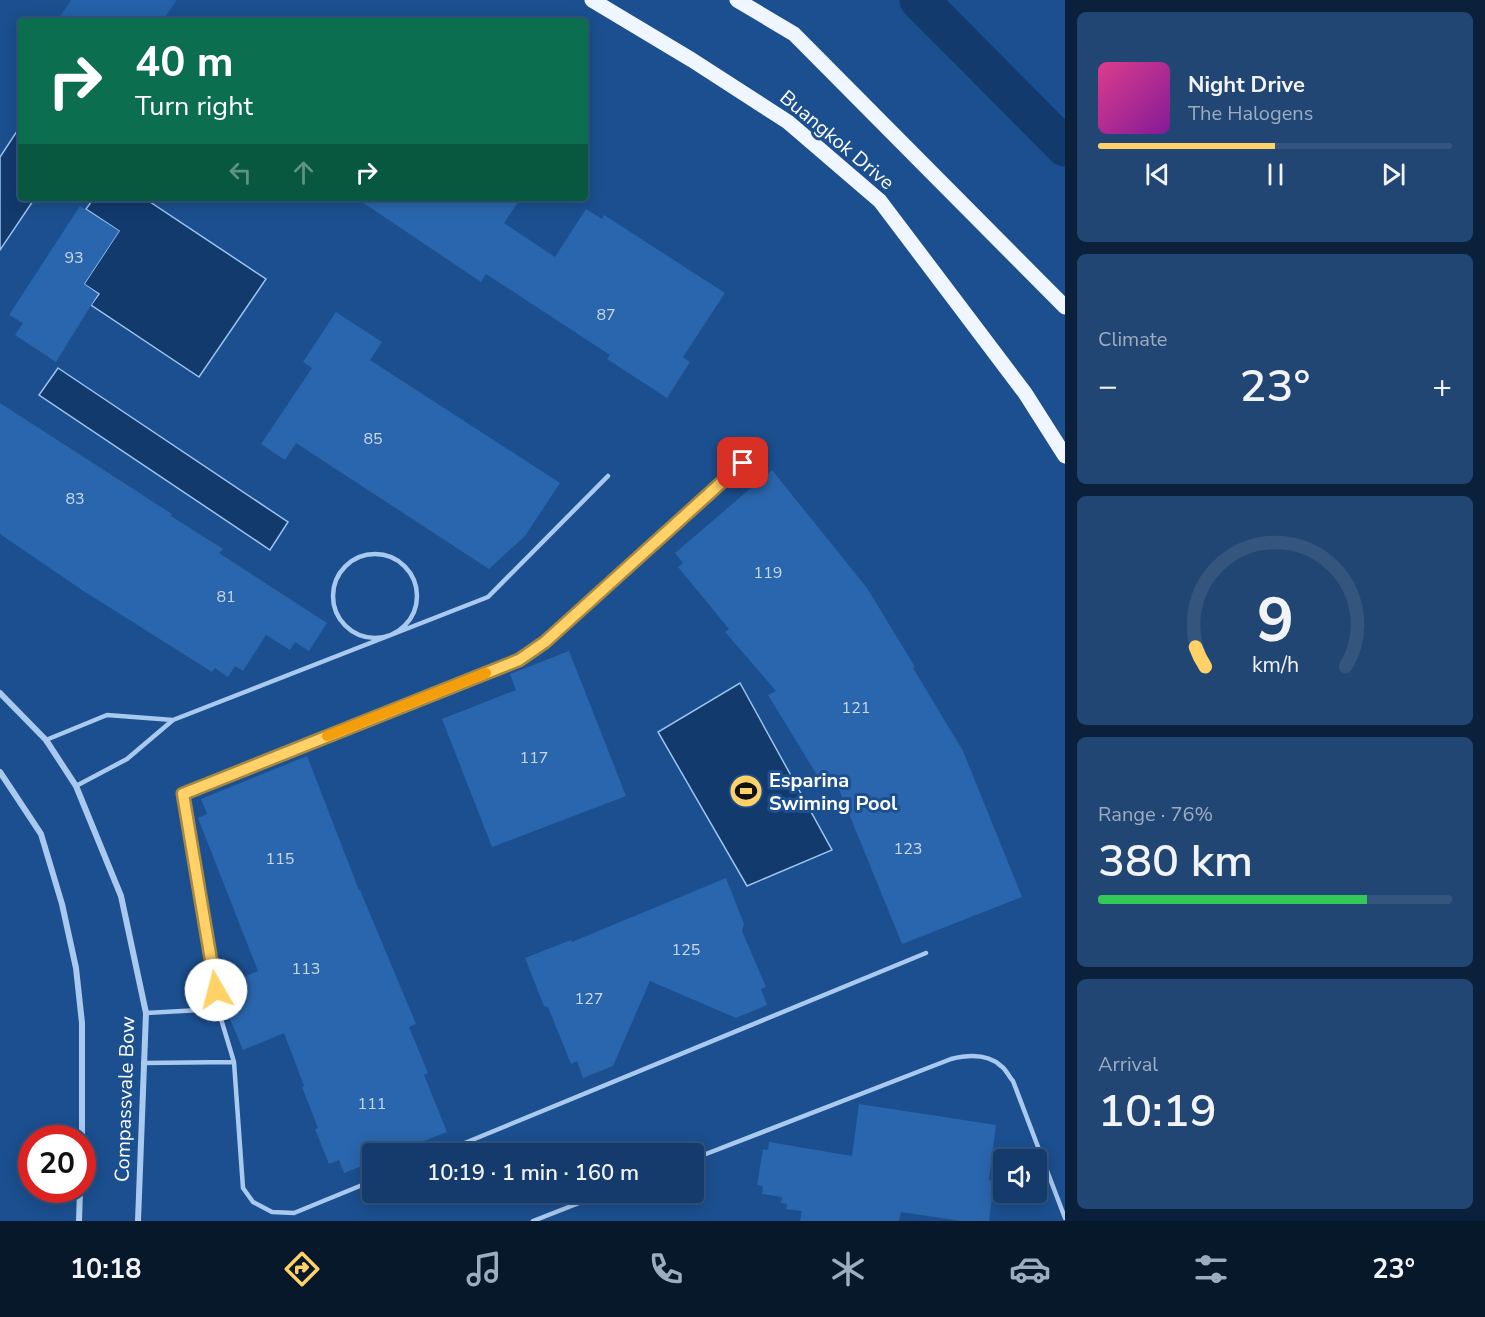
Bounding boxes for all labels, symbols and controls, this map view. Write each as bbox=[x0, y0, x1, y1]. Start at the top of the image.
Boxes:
text: 40 m bbox=[135, 34, 234, 91]
icon: right bbox=[36, 42, 114, 120]
text: Night Drive bbox=[1188, 70, 1305, 100]
street label: Buangkok Drive bbox=[774, 84, 900, 196]
text: Turn right bbox=[135, 88, 253, 125]
text: The Halogens bbox=[1188, 100, 1313, 127]
icon: left bbox=[224, 156, 257, 189]
icon: ahead bbox=[287, 156, 320, 189]
icon: right bbox=[350, 156, 383, 189]
icon: previous bbox=[1141, 158, 1174, 191]
icon: pause bbox=[1259, 158, 1292, 191]
icon: next bbox=[1377, 158, 1410, 191]
house number: 93 bbox=[64, 247, 84, 269]
house number: 87 bbox=[596, 304, 616, 326]
text: Climate bbox=[1098, 326, 1167, 353]
text: 23° bbox=[1240, 356, 1310, 417]
text: − bbox=[1098, 364, 1118, 409]
text: + bbox=[1432, 364, 1452, 409]
house number: 85 bbox=[363, 428, 383, 450]
pin bbox=[717, 437, 768, 488]
icon: arrive bbox=[726, 446, 759, 479]
house number: 83 bbox=[65, 488, 85, 510]
house number: 119 bbox=[754, 562, 782, 584]
text: 9 bbox=[1256, 579, 1294, 664]
house number: 81 bbox=[216, 586, 236, 608]
text: km/h bbox=[1251, 651, 1299, 681]
house number: 121 bbox=[842, 697, 870, 719]
house number: 117 bbox=[520, 747, 548, 769]
place label: Esparina Swiming Pool bbox=[769, 767, 898, 817]
sports icon: Esparina Swiming Pool bbox=[728, 773, 764, 809]
text: Range · 76% bbox=[1098, 801, 1213, 828]
text: 380 km bbox=[1098, 831, 1253, 892]
house number: 123 bbox=[894, 838, 922, 860]
house number: 115 bbox=[266, 848, 294, 870]
house number: 125 bbox=[672, 939, 700, 961]
position arrow bbox=[184, 958, 248, 1022]
house number: 113 bbox=[292, 958, 320, 980]
house number: 127 bbox=[575, 988, 603, 1010]
street label: Compassvale Bow bbox=[109, 1015, 141, 1182]
text: Arrival bbox=[1098, 1051, 1158, 1078]
text: 10:19 bbox=[1098, 1081, 1217, 1142]
house number: 111 bbox=[358, 1093, 386, 1115]
speed limit sign: 20 bbox=[18, 1125, 96, 1203]
map controls bbox=[993, 1149, 1047, 1203]
button: sound bbox=[993, 1149, 1047, 1203]
text: 10:19 · 1 min · 160 m bbox=[427, 1158, 639, 1188]
icon: directions bbox=[281, 1248, 323, 1290]
icon: music bbox=[463, 1248, 505, 1290]
icon: phone bbox=[645, 1248, 687, 1290]
icon: climate bbox=[827, 1248, 869, 1290]
icon: car bbox=[1009, 1248, 1051, 1290]
icon: filters bbox=[1190, 1248, 1232, 1290]
text: 10:18 bbox=[70, 1251, 141, 1288]
text: 23° bbox=[1372, 1251, 1415, 1288]

